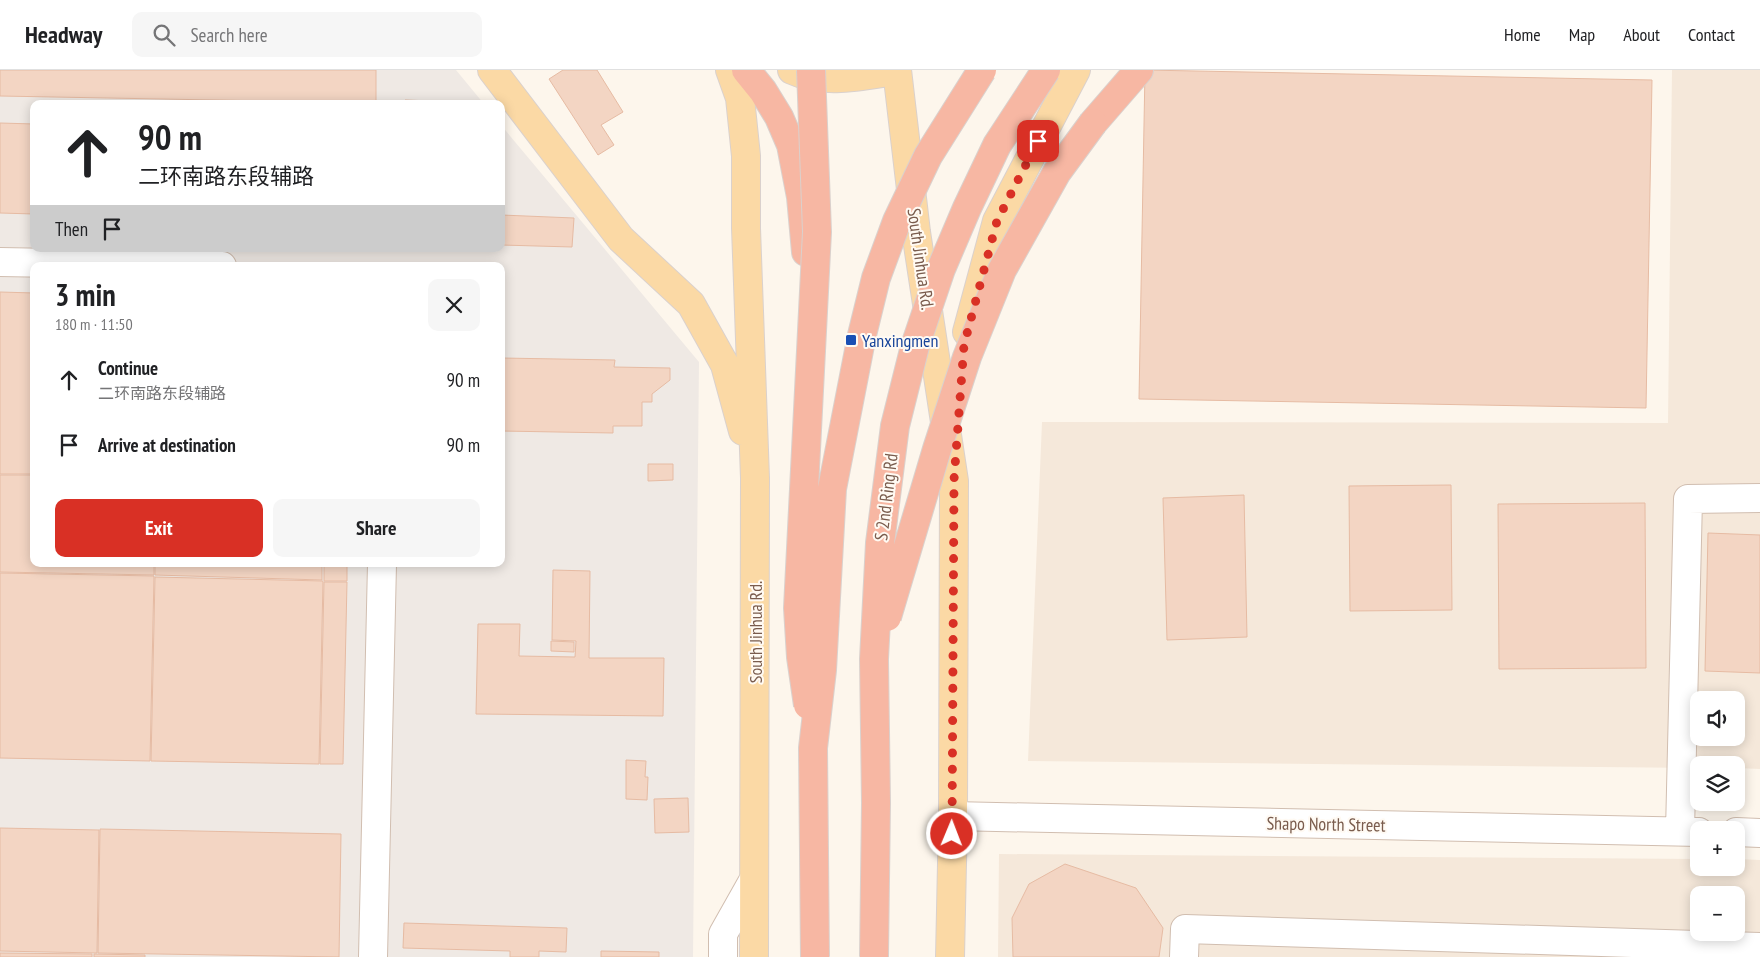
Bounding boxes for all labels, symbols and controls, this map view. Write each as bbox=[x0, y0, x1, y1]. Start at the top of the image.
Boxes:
search box bbox=[132, 12, 482, 57]
text: Headway bbox=[25, 19, 102, 50]
icon: search bbox=[150, 21, 178, 49]
text: Search here bbox=[190, 23, 268, 47]
text: Home bbox=[1504, 23, 1541, 46]
text: Map bbox=[1569, 23, 1595, 46]
text: About bbox=[1623, 23, 1660, 46]
text: Contact bbox=[1688, 23, 1735, 46]
text: 90 m bbox=[138, 114, 202, 160]
icon: ahead bbox=[55, 120, 120, 185]
pin bbox=[1017, 120, 1059, 162]
icon: arrive bbox=[1024, 127, 1052, 155]
text: 二环南路东段辅路 bbox=[138, 162, 314, 190]
street label: South Jinhua Rd. bbox=[902, 207, 940, 311]
icon: arrive bbox=[98, 215, 126, 243]
text: Then bbox=[55, 217, 88, 241]
text: 3 min bbox=[55, 275, 116, 314]
button: close bbox=[428, 279, 480, 331]
text: 180 m · 11:50 bbox=[55, 314, 133, 334]
place label: Yanxingmen bbox=[862, 329, 938, 352]
marker: Yanxingmen bbox=[844, 333, 858, 347]
text: Continue bbox=[98, 356, 158, 380]
icon: ahead bbox=[55, 366, 83, 394]
text: 90 m bbox=[447, 368, 480, 392]
text: 二环南路东段辅路 bbox=[98, 383, 226, 403]
icon: arrive bbox=[55, 431, 83, 459]
text: Arrive at destination bbox=[98, 433, 236, 457]
text: 90 m bbox=[447, 433, 480, 457]
street label: S 2nd Ring Rd bbox=[869, 452, 903, 542]
button: Exit bbox=[55, 499, 263, 557]
button: Share bbox=[273, 499, 480, 557]
street label: South Jinhua Rd. bbox=[744, 581, 767, 683]
map controls bbox=[1690, 691, 1745, 941]
button: sound bbox=[1690, 691, 1745, 746]
button: layers bbox=[1690, 756, 1745, 811]
position arrow bbox=[925, 807, 977, 859]
street label: Shapo North Street bbox=[1266, 811, 1386, 837]
button: + bbox=[1690, 821, 1745, 876]
button: − bbox=[1690, 886, 1745, 941]

